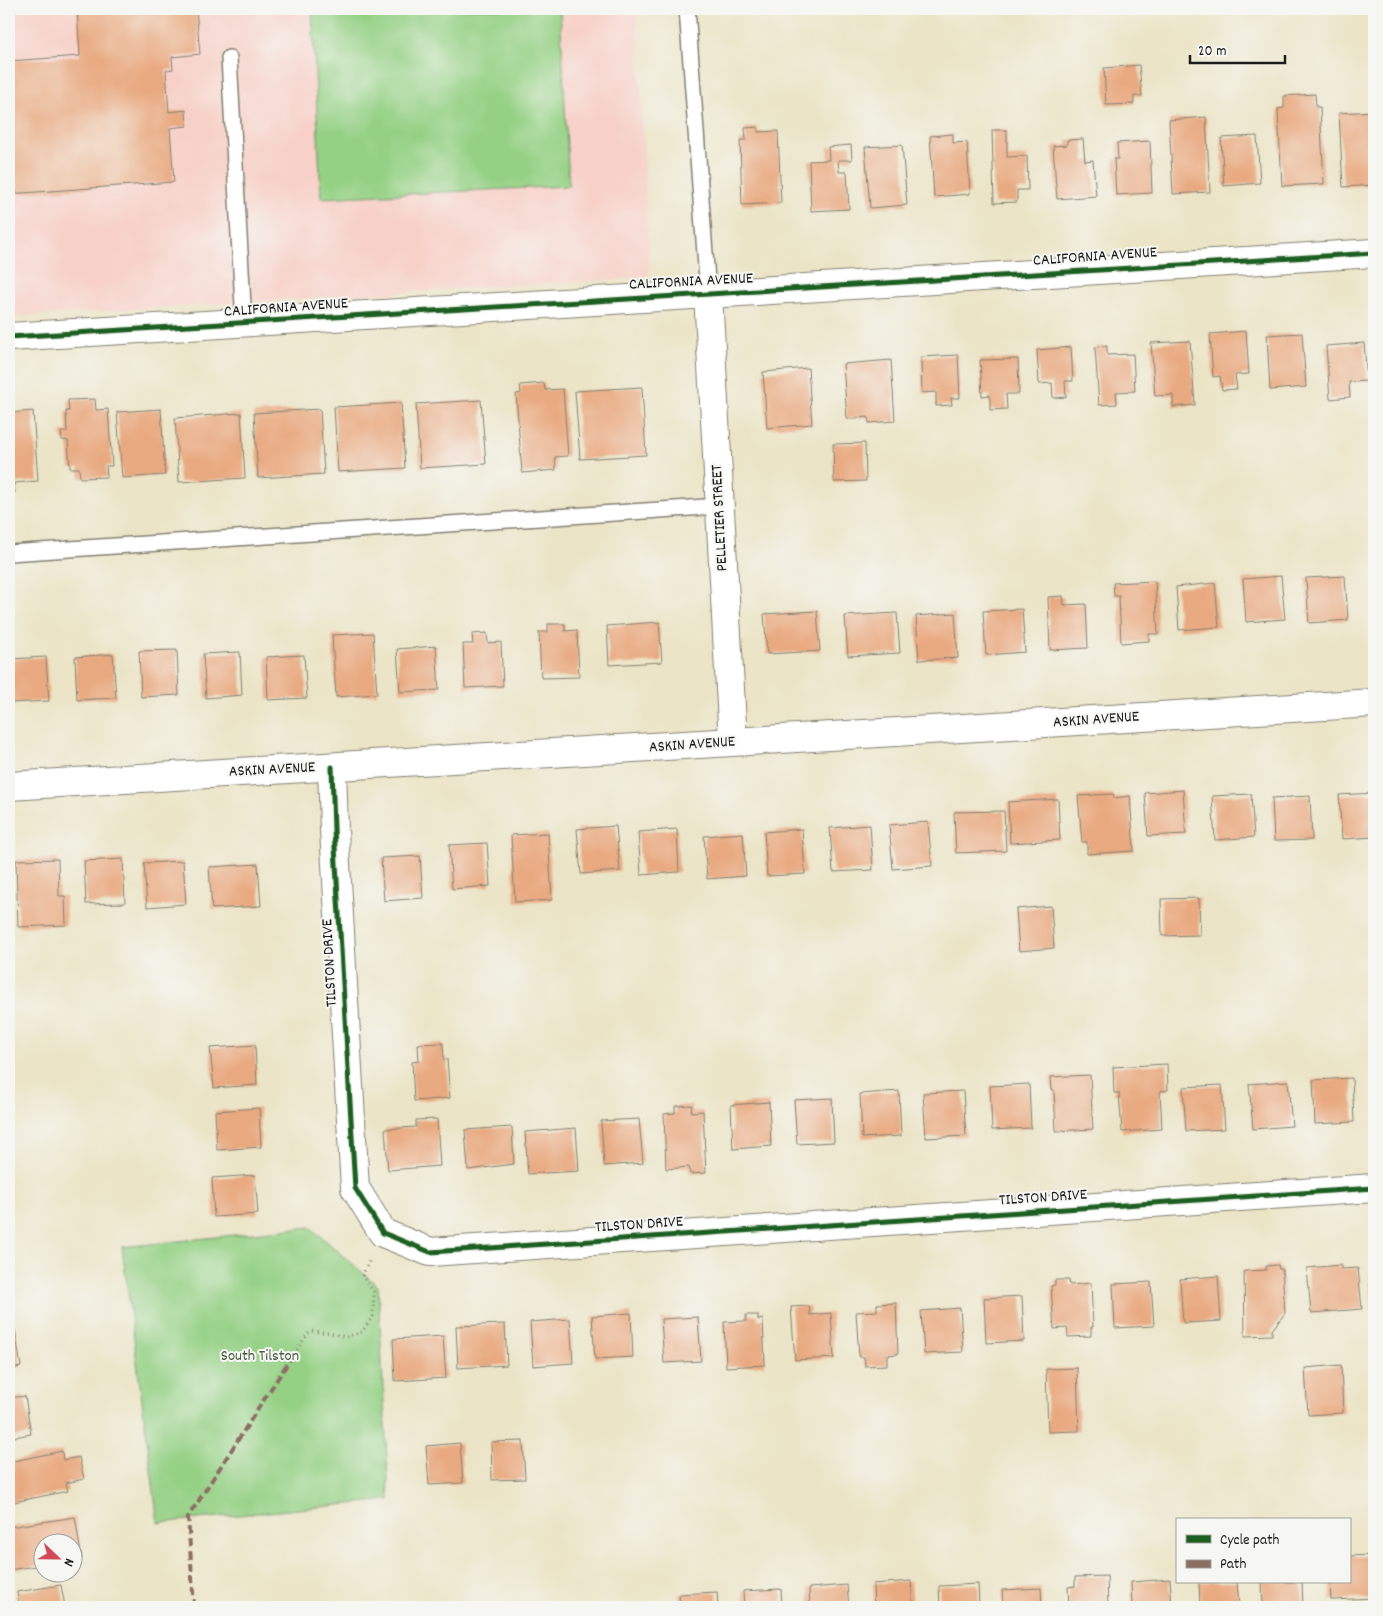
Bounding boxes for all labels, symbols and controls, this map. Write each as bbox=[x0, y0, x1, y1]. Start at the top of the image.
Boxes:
scale bar bbox=[1190, 32, 1286, 64]
text: 20 m bbox=[1198, 41, 1226, 63]
street label: CALIFORNIA AVENUE bbox=[1032, 241, 1158, 273]
street label: CALIFORNIA AVENUE bbox=[628, 267, 754, 297]
street label: CALIFORNIA AVENUE bbox=[223, 292, 349, 324]
street label: PELLETIER STREET bbox=[706, 463, 734, 572]
street label: ASKIN AVENUE bbox=[1052, 705, 1141, 734]
street label: ASKIN AVENUE bbox=[648, 730, 737, 759]
street label: ASKIN AVENUE bbox=[228, 756, 316, 784]
street label: TILSTON DRIVE bbox=[316, 918, 344, 1008]
street label: TILSTON DRIVE bbox=[998, 1183, 1088, 1213]
street label: TILSTON DRIVE bbox=[594, 1210, 684, 1240]
park label: South Tilston bbox=[221, 1345, 299, 1368]
legend bbox=[1176, 1518, 1350, 1584]
text: Cycle path bbox=[1220, 1530, 1280, 1552]
north arrow bbox=[32, 1534, 82, 1584]
text: Path bbox=[1220, 1554, 1246, 1576]
text: N bbox=[58, 1555, 79, 1569]

